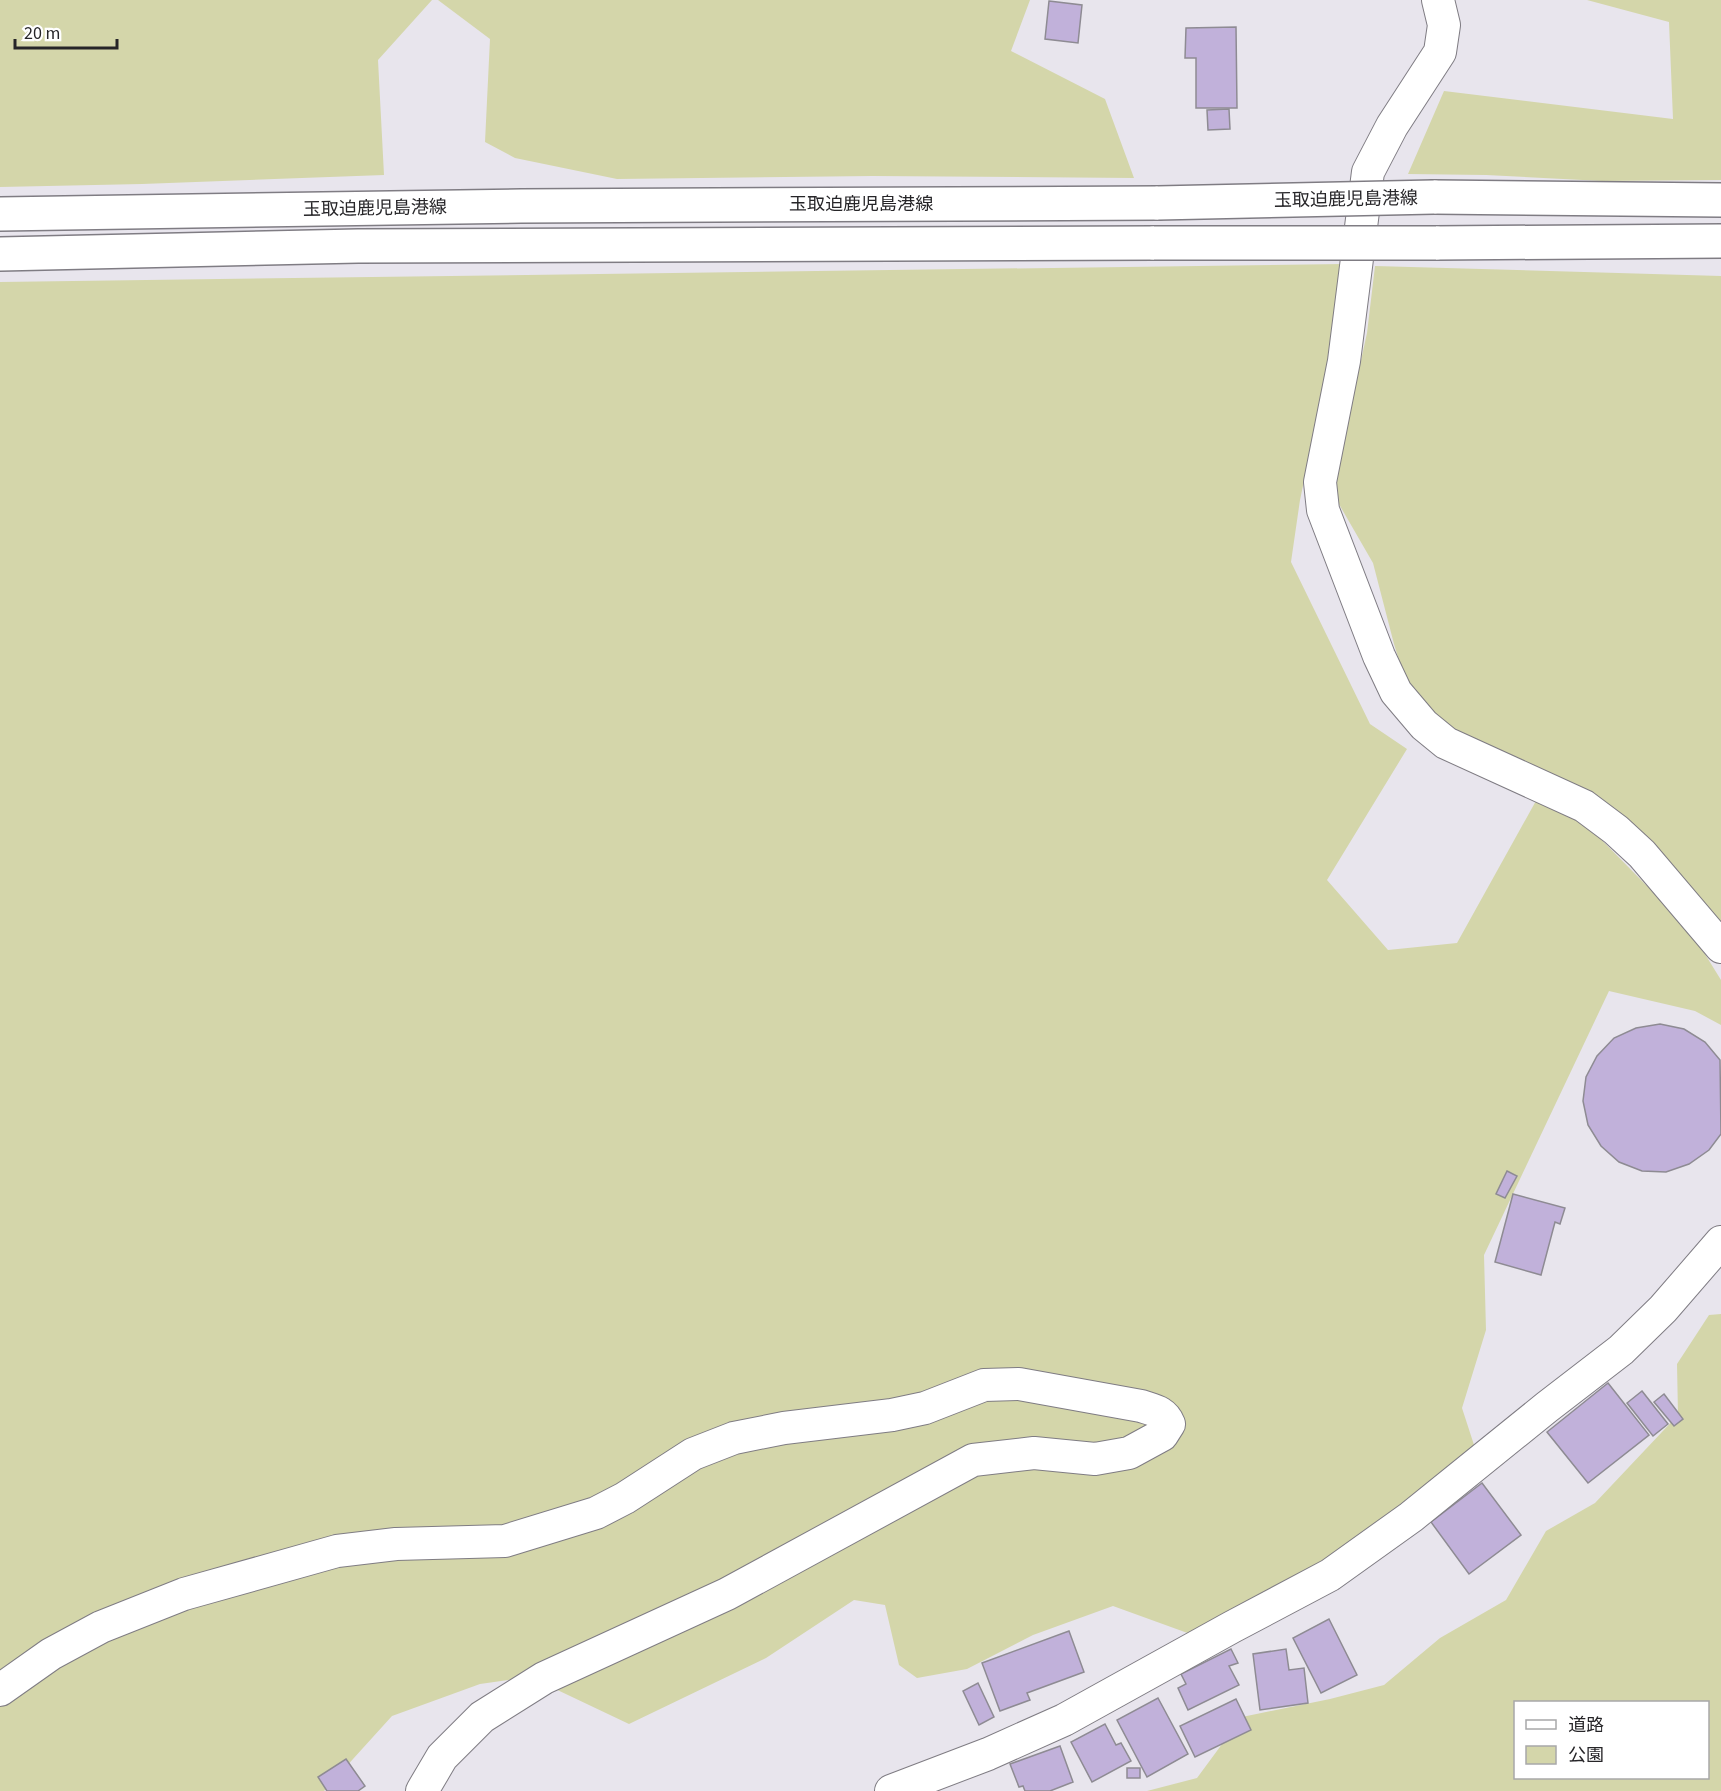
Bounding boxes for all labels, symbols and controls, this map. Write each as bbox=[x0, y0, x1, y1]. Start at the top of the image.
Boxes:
scale bar bbox=[15, 12, 117, 50]
text: 20 m bbox=[24, 21, 60, 46]
street label: 玉取迫鹿児島港線 bbox=[1274, 186, 1418, 213]
street label: 玉取迫鹿児島港線 bbox=[789, 192, 933, 217]
street label: 玉取迫鹿児島港線 bbox=[303, 195, 447, 222]
legend bbox=[1514, 1701, 1709, 1779]
text: 道路 bbox=[1568, 1713, 1604, 1738]
text: 公園 bbox=[1568, 1743, 1604, 1768]

